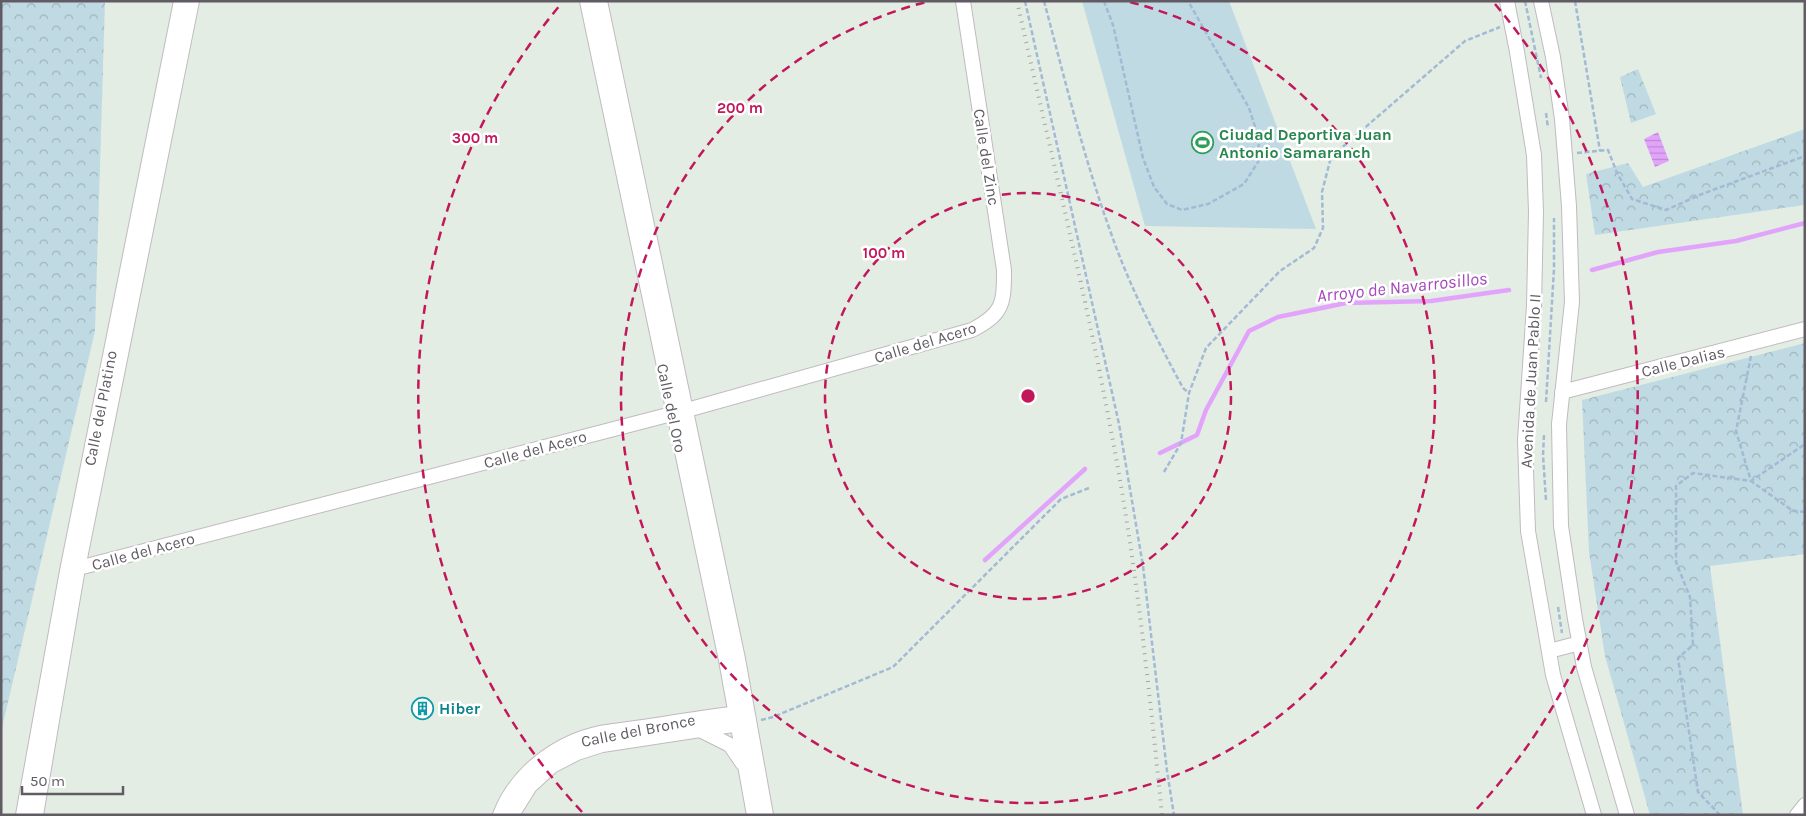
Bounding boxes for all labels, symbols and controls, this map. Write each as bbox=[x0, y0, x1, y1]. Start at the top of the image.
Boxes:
text: 200 m bbox=[717, 99, 763, 117]
street label: Calle del Zinc bbox=[969, 107, 1004, 207]
place label: Ciudad Deportiva Juan Antonio Samaranch bbox=[1219, 125, 1392, 162]
text: 300 m bbox=[452, 129, 498, 147]
sports icon: Ciudad Deportiva Juan Antonio Samaranch bbox=[1191, 131, 1215, 155]
text: 100 m bbox=[863, 244, 905, 262]
water label: Arroyo de Navarrosillos bbox=[1316, 267, 1488, 307]
street label: Avenida de Juan Pablo II bbox=[1516, 293, 1545, 469]
street label: Calle del Acero bbox=[872, 318, 978, 367]
street label: Calle Dalias bbox=[1639, 342, 1727, 381]
street label: Calle del Platino bbox=[80, 349, 121, 467]
street label: Calle del Oro bbox=[653, 362, 690, 454]
centre of rings bbox=[1019, 387, 1037, 405]
street label: Calle del Acero bbox=[482, 427, 589, 472]
street label: Calle del Acero bbox=[90, 529, 197, 574]
building icon: Hiber bbox=[411, 696, 435, 720]
place label: Hiber bbox=[439, 699, 481, 718]
street label: Calle del Bronce bbox=[579, 710, 697, 751]
scale bar bbox=[22, 764, 124, 796]
text: 50 m bbox=[30, 772, 65, 790]

